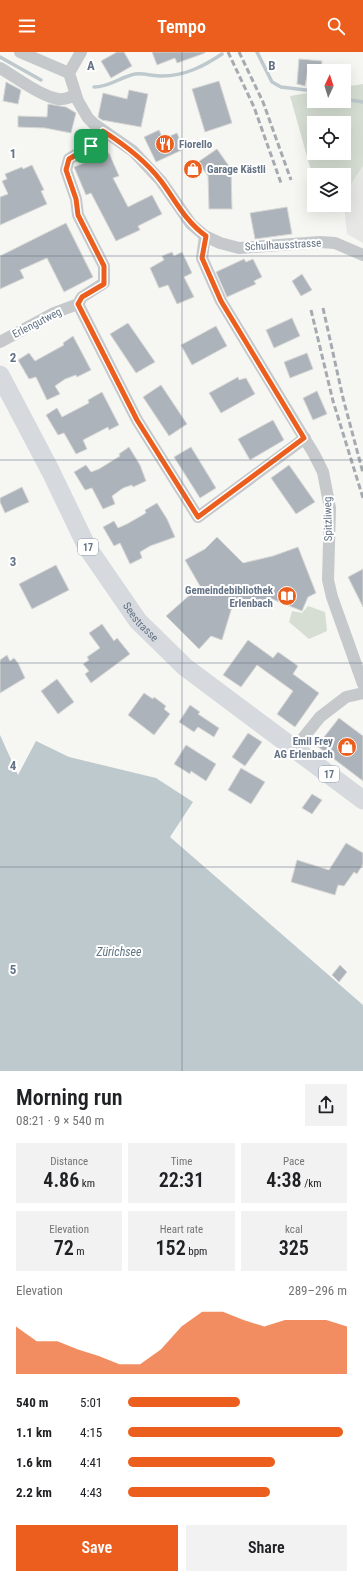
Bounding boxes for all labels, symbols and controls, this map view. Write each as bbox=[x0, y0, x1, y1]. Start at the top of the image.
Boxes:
icon: menu bbox=[16, 15, 38, 37]
icon: search bbox=[325, 15, 347, 37]
text: Tempo bbox=[157, 16, 206, 37]
text: A bbox=[87, 58, 95, 73]
text: B bbox=[268, 58, 276, 73]
north arrow bbox=[307, 64, 351, 108]
map controls bbox=[307, 64, 351, 212]
button: locate bbox=[307, 116, 351, 160]
pin bbox=[74, 129, 108, 163]
restaurant icon: Fiorello bbox=[154, 133, 176, 155]
icon: arrive bbox=[80, 135, 102, 157]
place label: Fiorello bbox=[179, 138, 213, 151]
text: 1 bbox=[10, 146, 16, 161]
shop icon: Garage Kästli bbox=[182, 158, 204, 180]
place label: Garage Kästli bbox=[207, 163, 266, 176]
button: layers bbox=[307, 168, 351, 212]
street label: Schulhausstrasse bbox=[244, 237, 322, 253]
street label: Erlengutweg bbox=[10, 305, 64, 341]
text: 2 bbox=[10, 350, 17, 365]
street label: Spitzliweg bbox=[321, 497, 335, 541]
road number: 17 bbox=[78, 539, 98, 555]
text: 3 bbox=[10, 554, 16, 569]
place label: Gemeindebibliothek Erlenbach bbox=[185, 584, 274, 610]
library icon: Gemeindebibliothek Erlenbach bbox=[276, 585, 298, 607]
street label: Seestrasse bbox=[120, 599, 161, 644]
place label: Emil Frey AG Erlenbach bbox=[274, 735, 333, 761]
shop icon: Emil Frey AG Erlenbach bbox=[336, 736, 358, 758]
text: 4 bbox=[10, 758, 17, 773]
road number: 17 bbox=[319, 766, 339, 782]
water label: Zürichsee bbox=[95, 945, 142, 959]
text: 5 bbox=[10, 962, 17, 977]
button: share bbox=[305, 1084, 347, 1126]
text: Morning run bbox=[16, 1085, 123, 1110]
text: 08:21 · 9 × 540 m bbox=[16, 1113, 104, 1128]
text: Distance bbox=[50, 1155, 88, 1168]
text: Time bbox=[171, 1155, 192, 1168]
text: Pace bbox=[283, 1155, 305, 1168]
text: 4.86 bbox=[43, 1168, 79, 1192]
text: 22:31 bbox=[159, 1168, 204, 1192]
text: 4:38 bbox=[266, 1168, 302, 1192]
text: km bbox=[79, 1177, 95, 1190]
text: /km bbox=[302, 1177, 321, 1190]
text: Elevation bbox=[49, 1223, 89, 1236]
text: Heart rate bbox=[160, 1223, 203, 1236]
text: kcal bbox=[285, 1223, 303, 1236]
text: 72 bbox=[54, 1236, 74, 1260]
text: 152 bbox=[156, 1236, 186, 1260]
text: 325 bbox=[279, 1236, 309, 1260]
text: m bbox=[74, 1245, 85, 1258]
text: bpm bbox=[186, 1245, 207, 1258]
text: Elevation bbox=[16, 1283, 63, 1298]
text: 289–296 m bbox=[288, 1283, 347, 1298]
text: 540 m bbox=[16, 1395, 48, 1410]
text: 5:01 bbox=[80, 1395, 102, 1410]
text: 1.1 km bbox=[16, 1425, 52, 1440]
text: 4:15 bbox=[80, 1425, 102, 1440]
text: 1.6 km bbox=[16, 1455, 52, 1470]
text: 4:41 bbox=[80, 1455, 102, 1470]
text: 2.2 km bbox=[16, 1485, 52, 1500]
text: 4:43 bbox=[80, 1485, 102, 1500]
button: Save bbox=[16, 1525, 178, 1571]
button: Share bbox=[186, 1525, 347, 1571]

